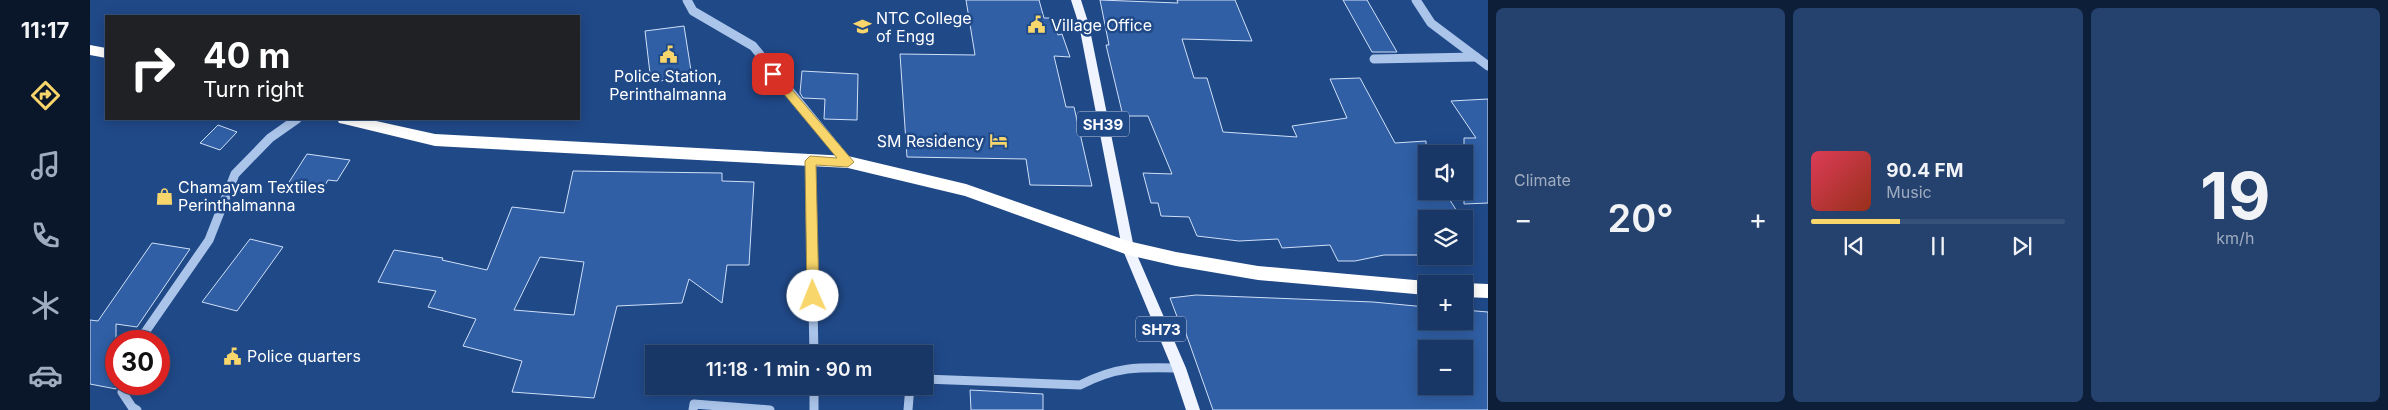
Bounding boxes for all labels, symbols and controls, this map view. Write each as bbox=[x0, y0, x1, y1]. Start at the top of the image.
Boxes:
place label: NTC College of Engg bbox=[876, 8, 972, 46]
public building icon: Village Office bbox=[1027, 15, 1047, 35]
place label: Village Office bbox=[1051, 15, 1152, 35]
text: 11:17 bbox=[21, 17, 69, 43]
school or university icon: NTC College of Engg bbox=[852, 17, 872, 37]
text: 40 m bbox=[203, 34, 291, 76]
icon: right bbox=[120, 35, 185, 100]
public building icon: Police Station, Perinthalmanna bbox=[658, 44, 678, 64]
pin bbox=[752, 53, 794, 95]
icon: arrive bbox=[759, 60, 787, 88]
place label: Police Station, Perinthalmanna bbox=[609, 66, 727, 104]
text: Turn right bbox=[203, 76, 304, 102]
icon: directions bbox=[28, 78, 63, 113]
road number: SH39 bbox=[1077, 112, 1129, 136]
place label: SM Residency bbox=[877, 131, 984, 151]
hotel icon: SM Residency bbox=[988, 131, 1008, 151]
map controls bbox=[1418, 145, 1473, 395]
button: sound bbox=[1418, 145, 1473, 200]
icon: music bbox=[28, 148, 63, 183]
text: 19 bbox=[2200, 156, 2270, 235]
text: 90.4 FM bbox=[1886, 159, 1963, 182]
text: Climate bbox=[1514, 170, 1571, 190]
place label: Chamayam Textiles Perinthalmanna bbox=[178, 177, 325, 215]
text: Music bbox=[1886, 182, 1932, 202]
shop icon: Chamayam Textiles Perinthalmanna bbox=[154, 186, 174, 206]
text: 20° bbox=[1608, 195, 1674, 241]
text: − bbox=[1514, 202, 1533, 236]
text: + bbox=[1749, 202, 1767, 236]
button: layers bbox=[1418, 210, 1473, 265]
icon: phone bbox=[28, 218, 63, 253]
text: km/h bbox=[2216, 228, 2254, 248]
icon: previous bbox=[1840, 232, 1868, 260]
icon: pause bbox=[1924, 232, 1952, 260]
icon: next bbox=[2008, 232, 2036, 260]
position arrow bbox=[786, 269, 838, 321]
button: + bbox=[1418, 275, 1473, 330]
icon: climate bbox=[28, 288, 63, 323]
road number: SH73 bbox=[1136, 316, 1186, 342]
speed limit sign: 30 bbox=[105, 330, 170, 395]
button: − bbox=[1418, 340, 1473, 395]
public building icon: Police quarters bbox=[223, 346, 243, 366]
place label: Police quarters bbox=[247, 346, 361, 366]
icon: car bbox=[28, 358, 63, 393]
text: 11:18 · 1 min · 90 m bbox=[706, 358, 872, 381]

